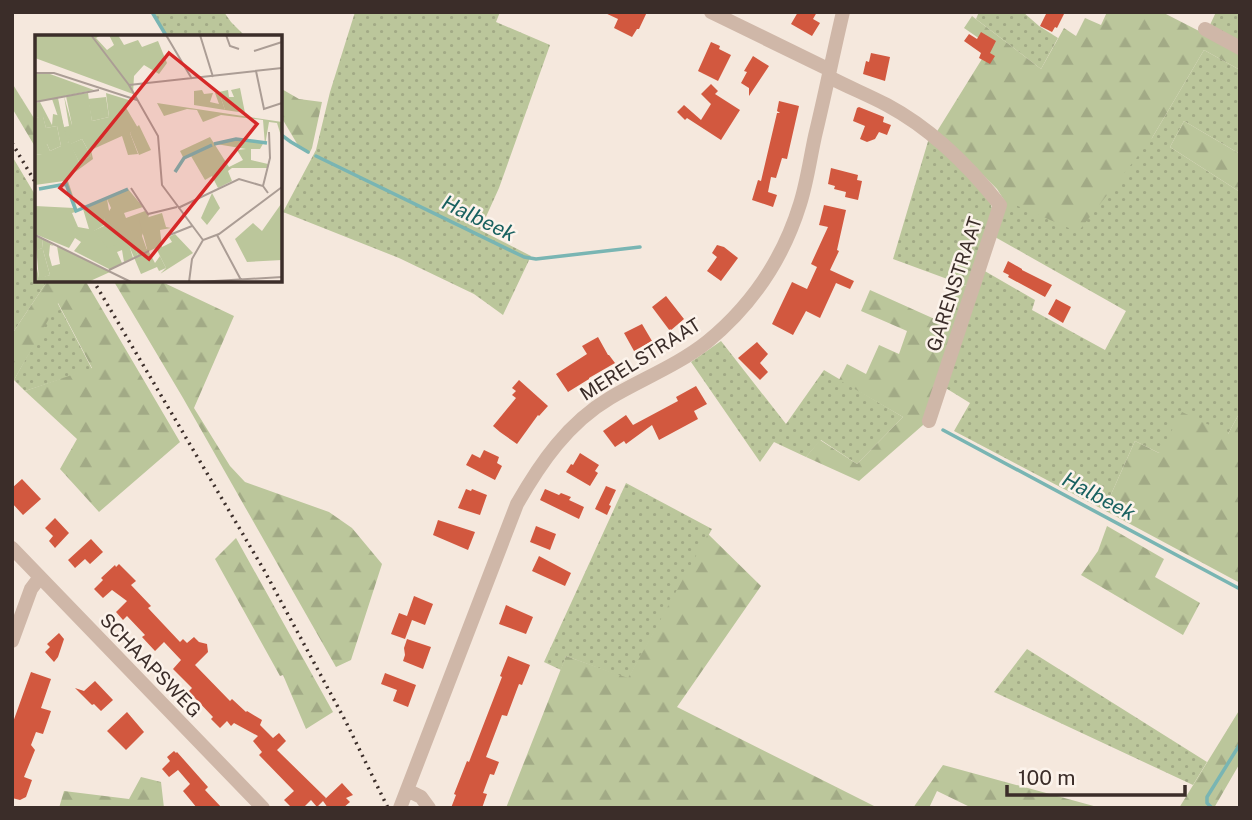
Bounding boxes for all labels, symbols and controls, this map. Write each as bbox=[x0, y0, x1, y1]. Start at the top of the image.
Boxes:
inset map bbox=[35, 35, 282, 282]
water label: Halbeek bbox=[438, 189, 521, 247]
street label: GARENSTRAAT bbox=[922, 214, 986, 354]
street label: MERELSTRAAT bbox=[576, 313, 704, 405]
water label: Halbeek bbox=[1058, 466, 1140, 526]
street label: SCHAAPSWEG bbox=[96, 609, 206, 721]
scale bar bbox=[1007, 754, 1186, 798]
text: 100 m bbox=[1018, 765, 1075, 790]

